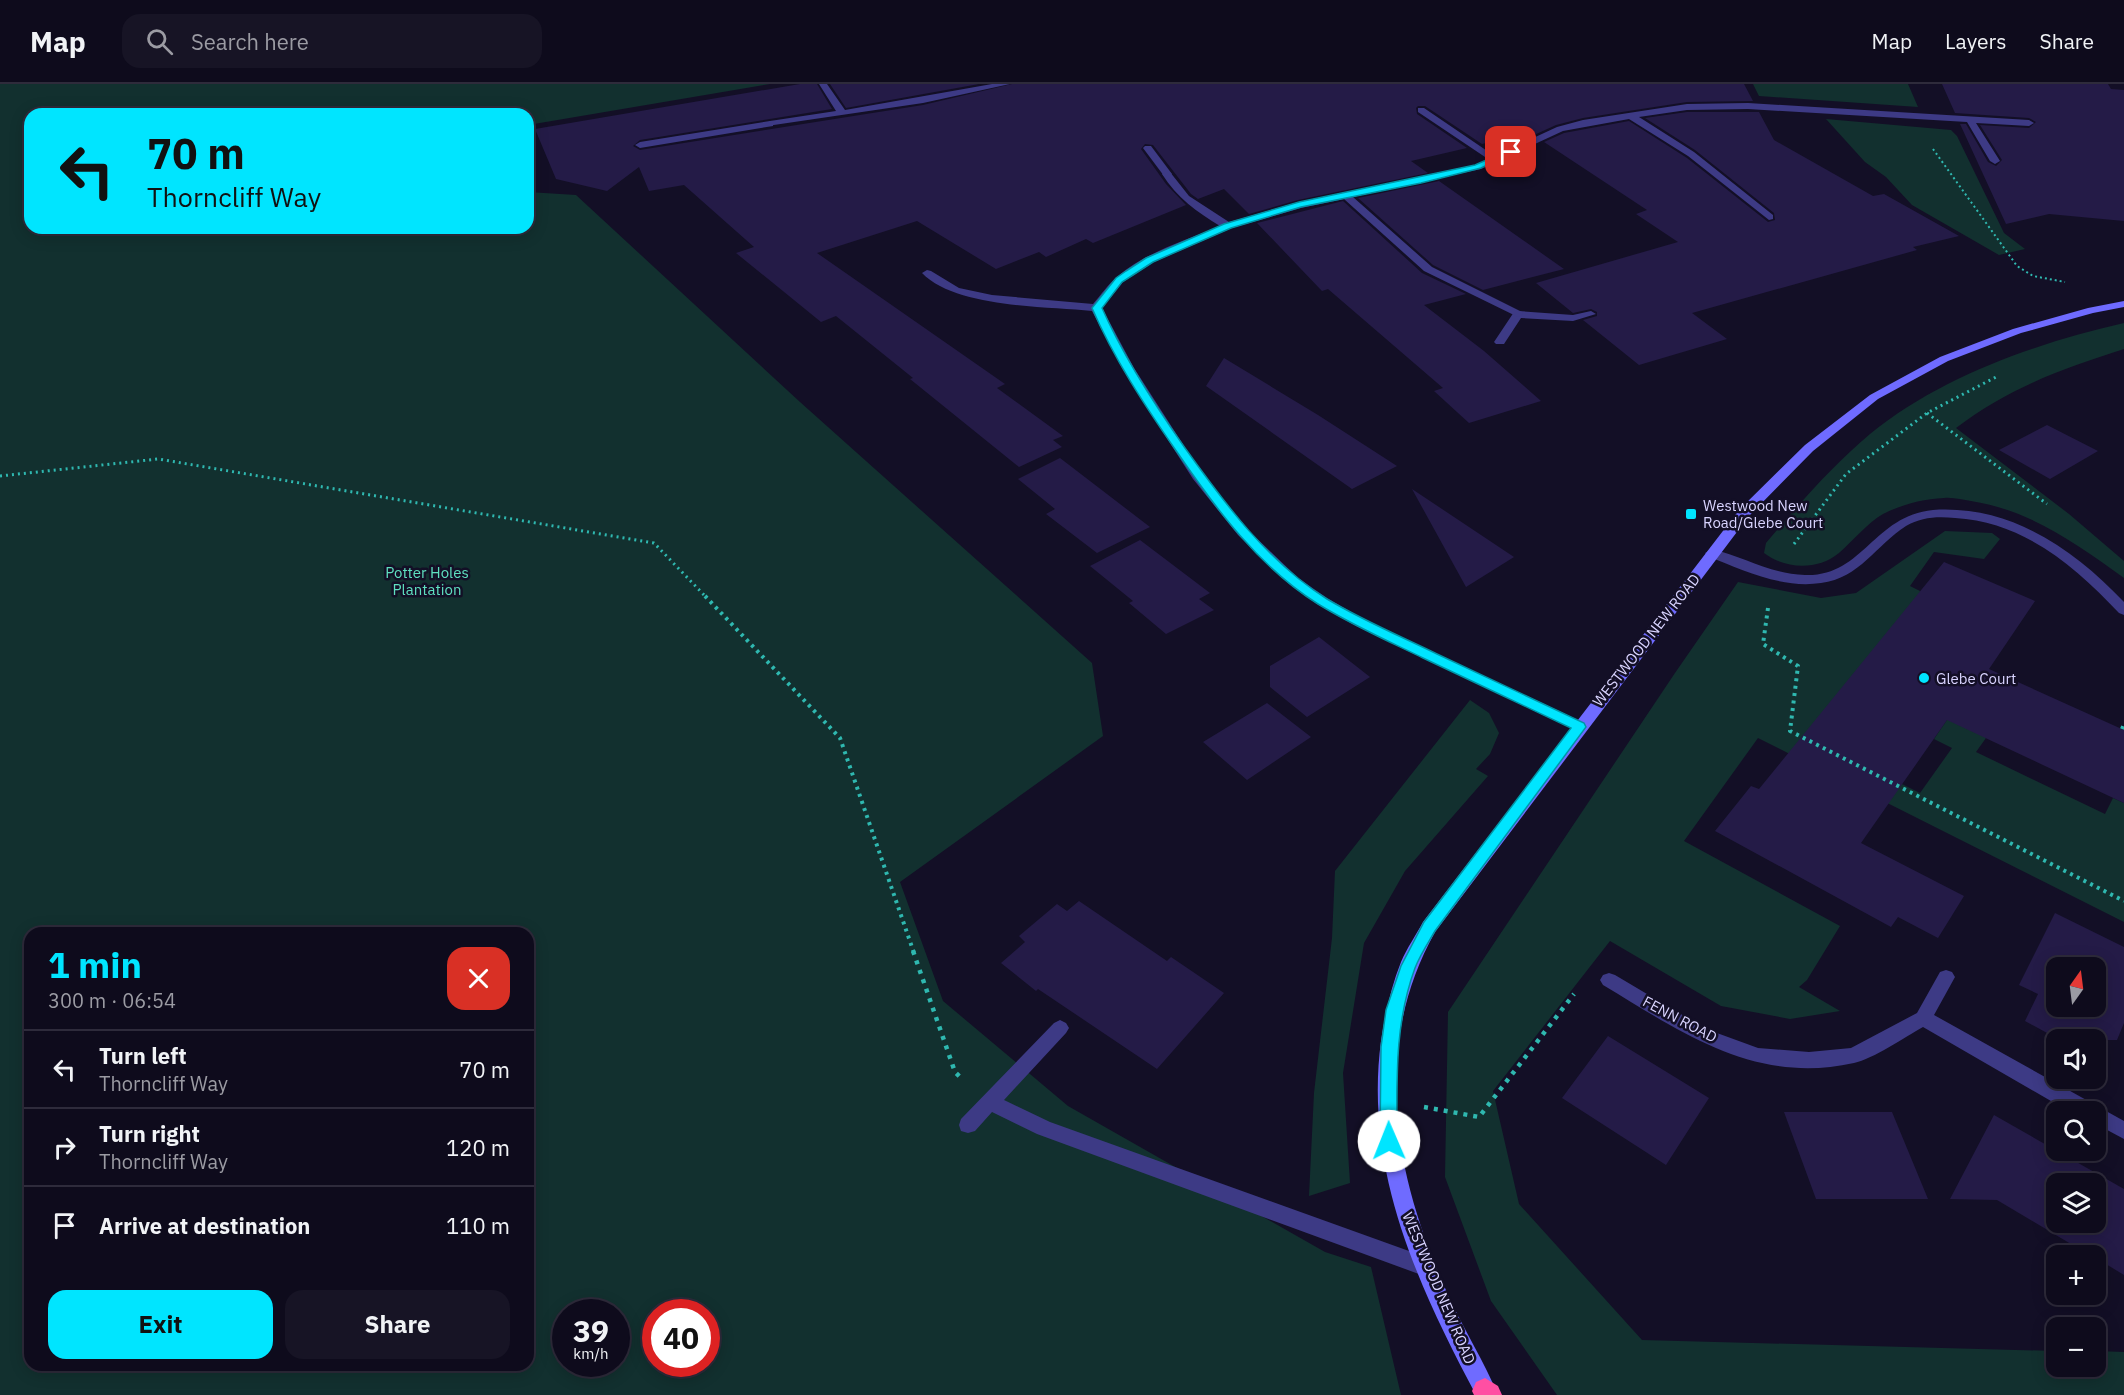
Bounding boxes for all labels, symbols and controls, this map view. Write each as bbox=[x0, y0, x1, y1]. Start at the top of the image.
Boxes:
search box bbox=[122, 14, 542, 68]
text: Map bbox=[30, 23, 86, 60]
icon: search bbox=[143, 25, 176, 58]
text: Search here bbox=[191, 27, 309, 56]
text: Map bbox=[1872, 27, 1912, 55]
text: Layers bbox=[1945, 27, 2007, 55]
text: Share bbox=[2040, 27, 2094, 55]
text: 70 m bbox=[147, 126, 245, 181]
pin bbox=[1485, 126, 1536, 177]
icon: left bbox=[48, 132, 126, 210]
icon: arrive bbox=[1494, 135, 1527, 168]
text: Thorncliff Way bbox=[147, 179, 321, 214]
place label: Westwood New Road/Glebe Court bbox=[1703, 496, 1823, 532]
marker: Westwood New Road/Glebe Court bbox=[1684, 507, 1698, 521]
park label: Potter Holes Plantation bbox=[385, 563, 469, 599]
street label: WESTWOOD NEW ROAD bbox=[1588, 570, 1704, 710]
place label: Glebe Court bbox=[1936, 669, 2016, 688]
marker: Glebe Court bbox=[1917, 671, 1931, 685]
text: 1 min bbox=[48, 941, 142, 988]
button: close bbox=[447, 947, 510, 1010]
north arrow bbox=[2046, 957, 2106, 1017]
map controls bbox=[2046, 957, 2106, 1377]
text: 300 m · 06:54 bbox=[48, 987, 176, 1014]
street label: FENN ROAD bbox=[1640, 992, 1720, 1046]
button: sound bbox=[2046, 1029, 2106, 1089]
text: Turn left bbox=[99, 1041, 187, 1070]
icon: left bbox=[48, 1053, 81, 1086]
text: 70 m bbox=[459, 1055, 510, 1084]
text: Thorncliff Way bbox=[99, 1070, 228, 1097]
button: search bbox=[2046, 1101, 2106, 1161]
position arrow bbox=[1357, 1109, 1421, 1173]
text: Turn right bbox=[99, 1119, 200, 1148]
icon: right bbox=[48, 1131, 81, 1164]
text: 120 m bbox=[446, 1133, 510, 1162]
text: Thorncliff Way bbox=[99, 1148, 228, 1175]
button: layers bbox=[2046, 1173, 2106, 1233]
icon: arrive bbox=[48, 1209, 81, 1242]
street label: WESTWOOD NEW ROAD bbox=[1398, 1209, 1480, 1367]
text: Arrive at destination bbox=[99, 1211, 310, 1240]
text: 110 m bbox=[446, 1211, 510, 1240]
button: + bbox=[2046, 1245, 2106, 1305]
button: Exit bbox=[48, 1290, 273, 1359]
button: Share bbox=[285, 1290, 510, 1359]
speed limit sign: 40 bbox=[642, 1299, 720, 1377]
text: 39 bbox=[573, 1311, 609, 1350]
button: − bbox=[2046, 1317, 2106, 1377]
text: km/h bbox=[573, 1344, 609, 1363]

